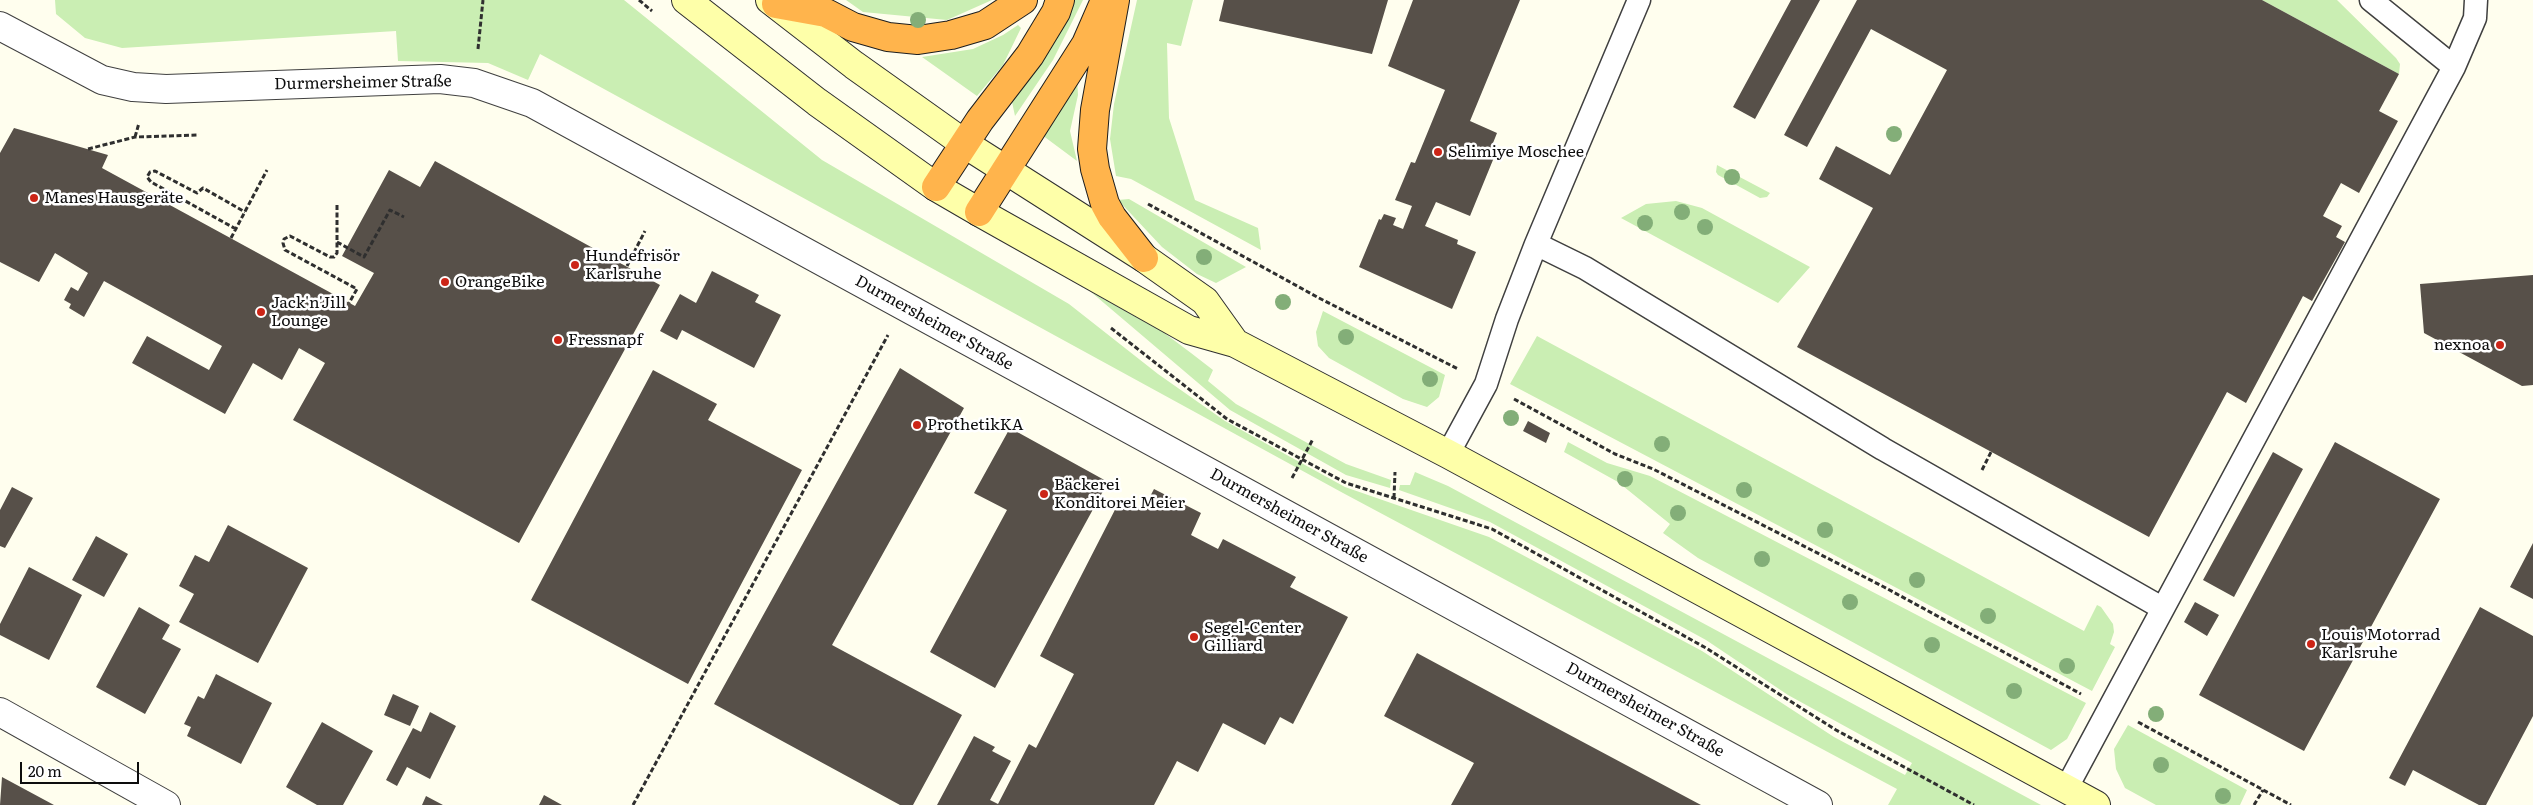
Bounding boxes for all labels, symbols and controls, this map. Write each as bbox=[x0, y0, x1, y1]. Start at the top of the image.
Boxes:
street label: Durmersheimer Straße bbox=[274, 72, 452, 94]
place label: Selimiye Moschee bbox=[1448, 142, 1584, 162]
marker: Selimiye Moschee bbox=[1432, 146, 1444, 158]
place label: Manes Hausgeräte bbox=[44, 188, 183, 208]
marker: Manes Hausgeräte bbox=[28, 192, 40, 204]
place label: Hundefrisör Karlsruhe bbox=[585, 246, 680, 284]
marker: Hundefrisör Karlsruhe bbox=[569, 259, 581, 271]
place label: OrangeBike bbox=[455, 272, 544, 292]
street label: Durmersheimer Straße bbox=[852, 272, 1016, 374]
marker: OrangeBike bbox=[439, 276, 451, 288]
place label: Jack'n'Jill Lounge bbox=[271, 293, 346, 331]
marker: Jack'n'Jill Lounge bbox=[255, 306, 267, 318]
place label: Fressnapf bbox=[568, 330, 643, 350]
marker: Fressnapf bbox=[552, 334, 564, 346]
place label: nexnoa bbox=[2434, 335, 2490, 355]
marker: nexnoa bbox=[2494, 339, 2506, 351]
place label: ProthetikKA bbox=[927, 415, 1024, 435]
marker: ProthetikKA bbox=[911, 419, 923, 431]
street label: Durmersheimer Straße bbox=[1207, 465, 1371, 567]
place label: Bäckerei Konditorei Meier bbox=[1054, 475, 1185, 513]
marker: Bäckerei Konditorei Meier bbox=[1038, 488, 1050, 500]
place label: Segel-Center Gilliard bbox=[1204, 618, 1301, 656]
place label: Louis Motorrad Karlsruhe bbox=[2321, 625, 2440, 663]
marker: Segel-Center Gilliard bbox=[1188, 631, 1200, 643]
marker: Louis Motorrad Karlsruhe bbox=[2305, 638, 2317, 650]
street label: Durmersheimer Straße bbox=[1563, 659, 1727, 761]
scale bar bbox=[22, 752, 141, 784]
text: 20 m bbox=[28, 759, 62, 782]

